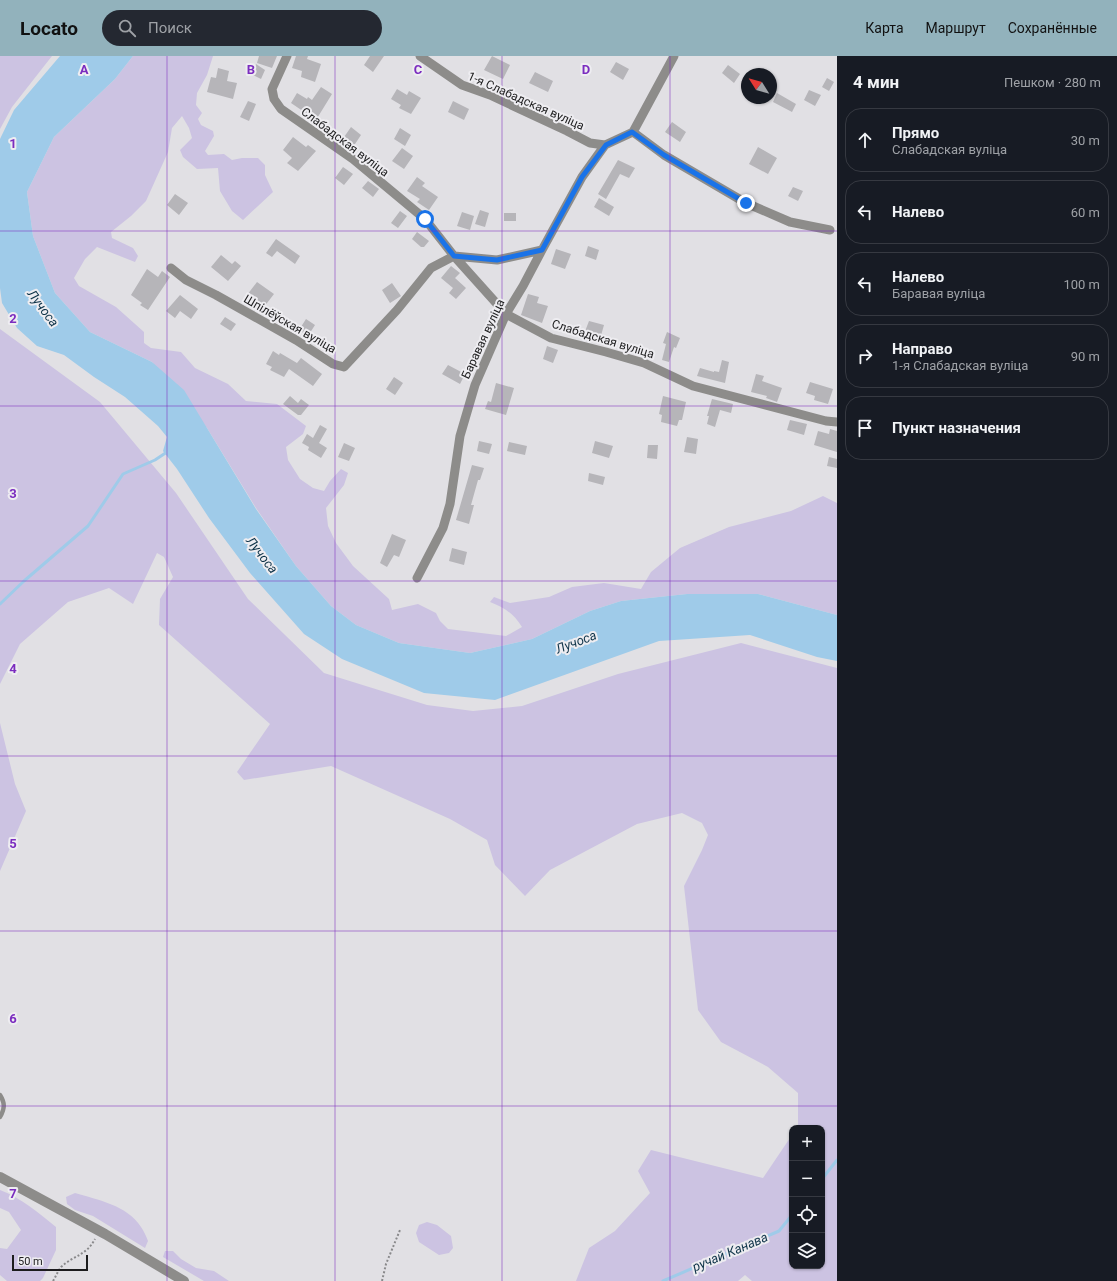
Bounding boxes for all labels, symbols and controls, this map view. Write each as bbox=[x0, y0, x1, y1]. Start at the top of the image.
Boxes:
search box bbox=[102, 10, 382, 46]
text: Locato bbox=[20, 17, 78, 40]
icon: search bbox=[116, 17, 138, 39]
text: Поиск bbox=[148, 19, 192, 37]
text: Карта bbox=[865, 20, 904, 36]
text: Маршрут bbox=[926, 20, 986, 36]
text: Сохранённые bbox=[1008, 20, 1097, 36]
text: A bbox=[80, 62, 89, 77]
text: B bbox=[247, 62, 255, 77]
text: C bbox=[414, 62, 423, 77]
text: D bbox=[582, 62, 590, 77]
north arrow bbox=[741, 68, 777, 104]
street label: 1-я Слабадская вуліца bbox=[466, 69, 586, 133]
text: 4 мин bbox=[853, 72, 899, 92]
text: Пешком · 280 m bbox=[1004, 75, 1101, 90]
street label: Слабадская вуліца bbox=[298, 104, 392, 180]
text: Прямо bbox=[892, 124, 939, 142]
icon: ahead bbox=[854, 129, 876, 151]
text: 30 m bbox=[1071, 133, 1100, 148]
text: 1 bbox=[9, 136, 17, 151]
text: Слабадская вуліца bbox=[892, 142, 1007, 157]
route end bbox=[737, 194, 755, 212]
icon: left bbox=[854, 201, 876, 223]
text: Налево bbox=[892, 203, 944, 221]
text: 60 m bbox=[1071, 205, 1100, 220]
route start bbox=[416, 210, 434, 228]
text: Налево bbox=[892, 268, 944, 286]
icon: left bbox=[854, 273, 876, 295]
text: 100 m bbox=[1063, 277, 1100, 292]
water label: Лучоса bbox=[24, 286, 62, 330]
text: Баравая вуліца bbox=[892, 286, 985, 301]
street label: Шпілёўская вуліца bbox=[241, 292, 339, 356]
street label: Баравая вуліца bbox=[458, 297, 508, 381]
text: 2 bbox=[9, 311, 17, 326]
street label: Слабадская вуліца bbox=[550, 317, 656, 361]
text: Направо bbox=[892, 340, 953, 358]
icon: right bbox=[854, 345, 876, 367]
text: 90 m bbox=[1071, 349, 1100, 364]
text: 1-я Слабадская вуліца bbox=[892, 358, 1028, 373]
icon: arrive bbox=[854, 417, 876, 439]
text: Пункт назначения bbox=[892, 419, 1021, 437]
text: 3 bbox=[9, 486, 17, 501]
water label: Лучоса bbox=[242, 533, 281, 576]
water label: Лучоса bbox=[553, 627, 599, 657]
text: 4 bbox=[9, 661, 17, 676]
text: 5 bbox=[9, 836, 17, 851]
text: 6 bbox=[9, 1011, 17, 1026]
map controls bbox=[789, 1125, 825, 1269]
button: + bbox=[789, 1125, 825, 1161]
button: − bbox=[789, 1161, 825, 1197]
text: 7 bbox=[9, 1186, 17, 1201]
button: locate bbox=[789, 1197, 825, 1233]
water label: ручай Канава bbox=[689, 1229, 770, 1275]
button: layers bbox=[789, 1233, 825, 1269]
scale bar bbox=[12, 1253, 88, 1272]
text: 50 m bbox=[18, 1255, 43, 1268]

